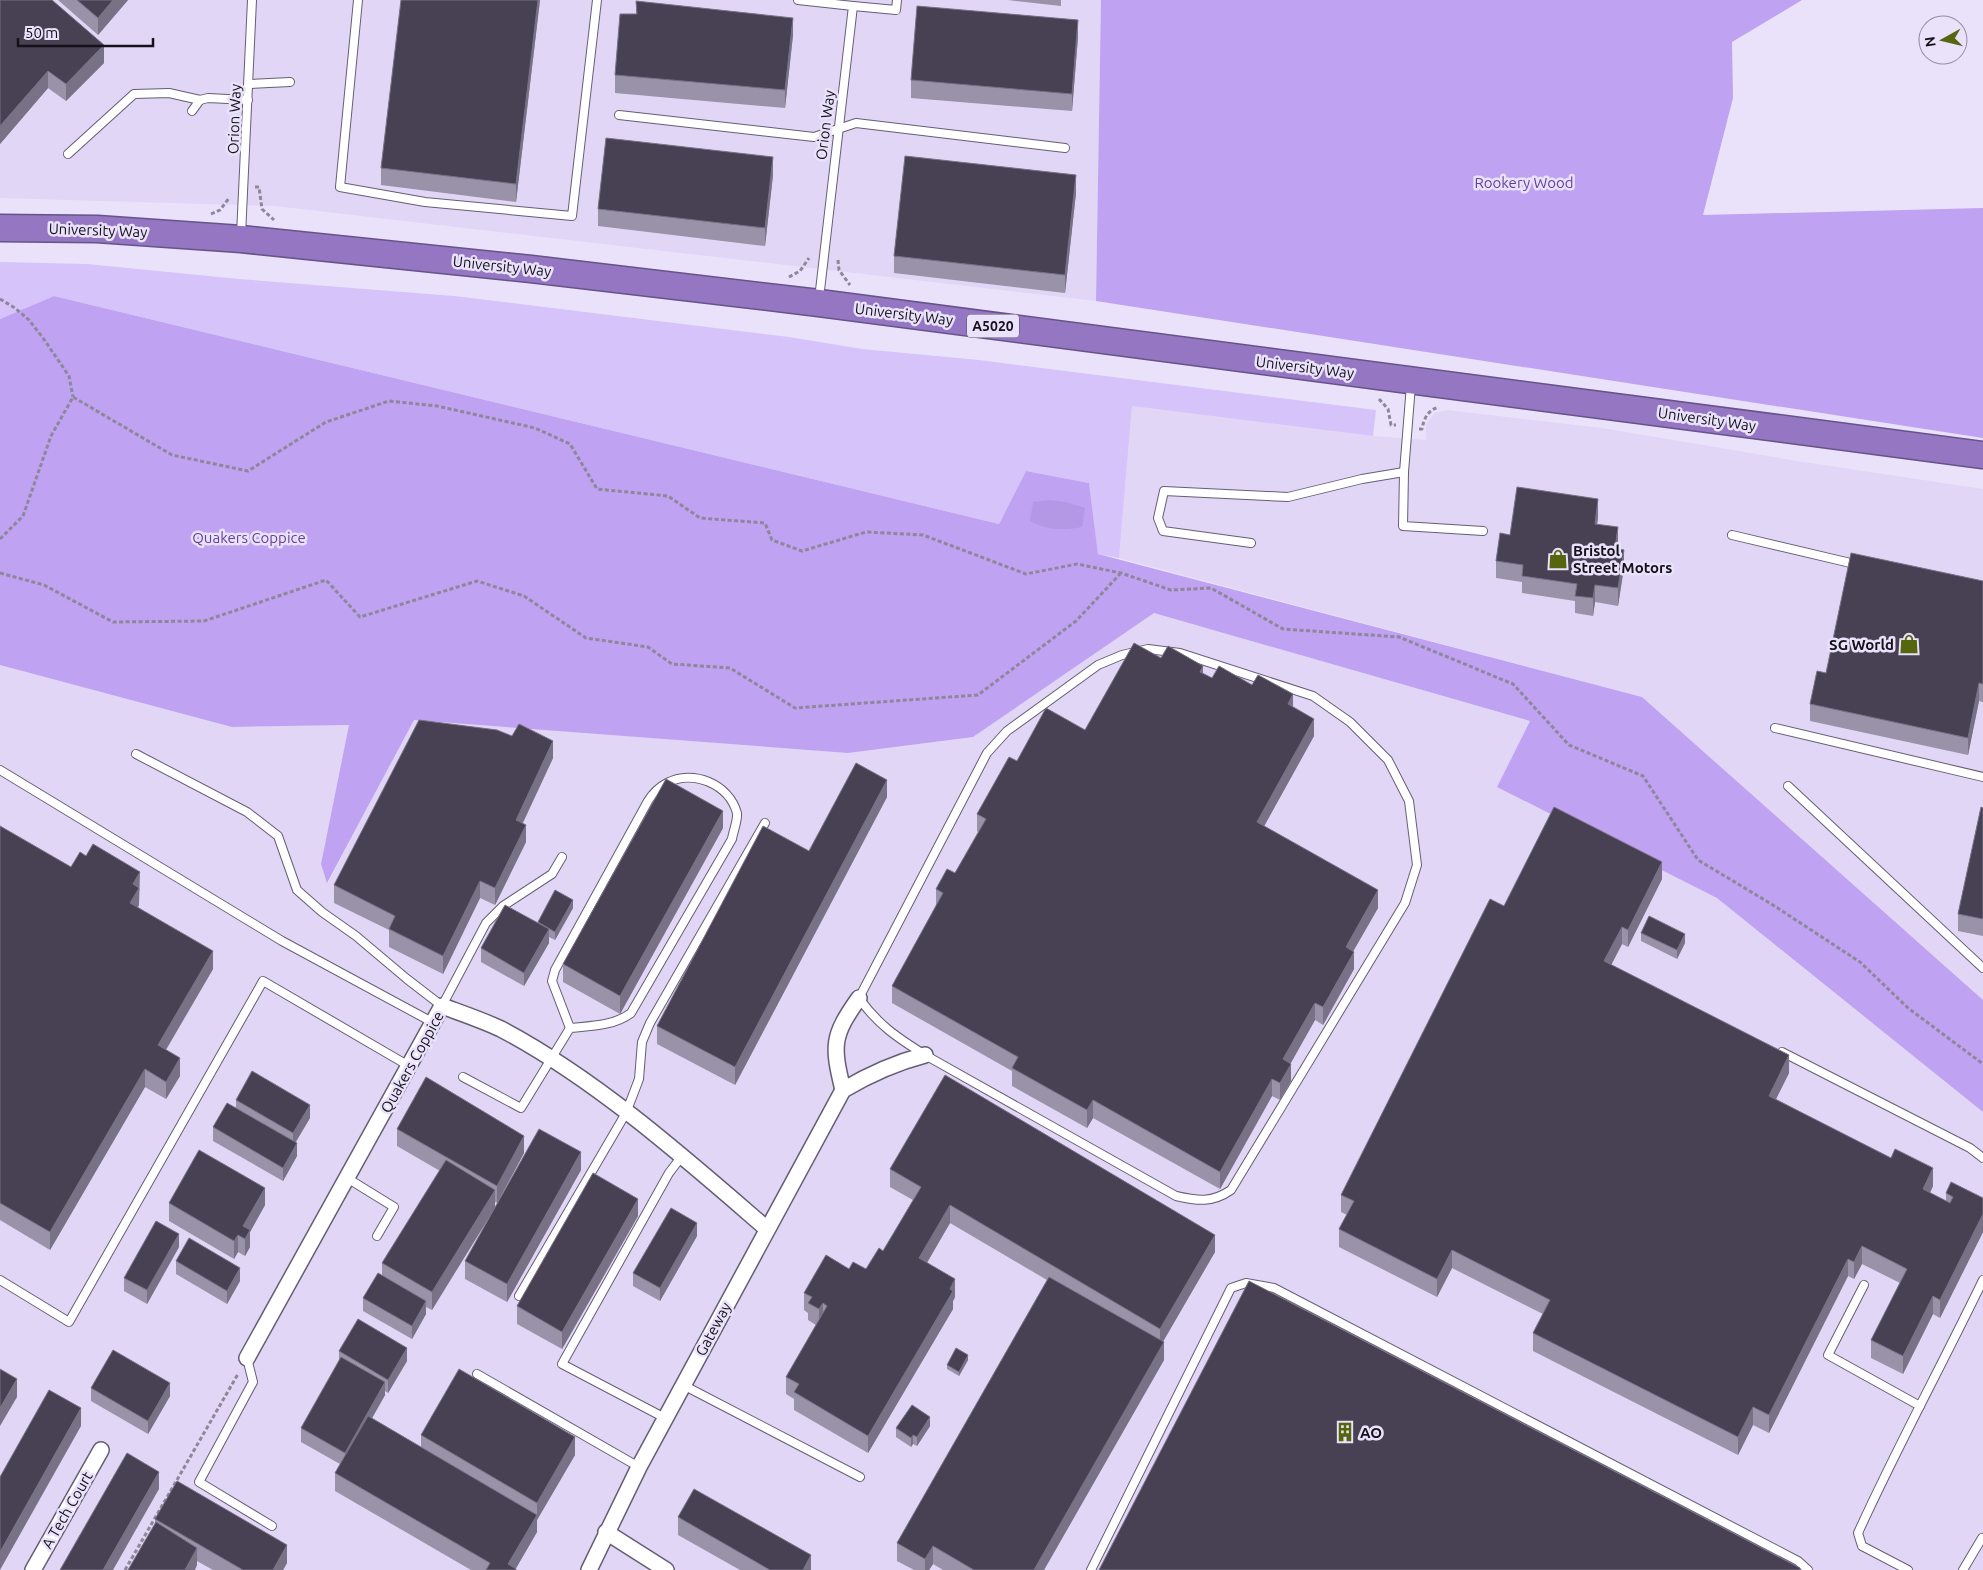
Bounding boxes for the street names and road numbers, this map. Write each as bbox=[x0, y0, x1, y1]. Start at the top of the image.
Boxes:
street label: Orion Way bbox=[224, 84, 244, 154]
street label: Orion Way bbox=[812, 89, 838, 161]
street label: University Way bbox=[48, 220, 148, 240]
street label: University Way bbox=[452, 252, 552, 280]
street label: University Way bbox=[854, 300, 954, 328]
road number: A5020 bbox=[967, 314, 1019, 338]
street label: University Way bbox=[1255, 353, 1355, 381]
street label: University Way bbox=[1657, 404, 1757, 434]
street label: Quakers Coppice bbox=[377, 1008, 447, 1116]
street label: Gateway bbox=[692, 1299, 734, 1359]
street label: A Tech Court bbox=[38, 1468, 96, 1552]

